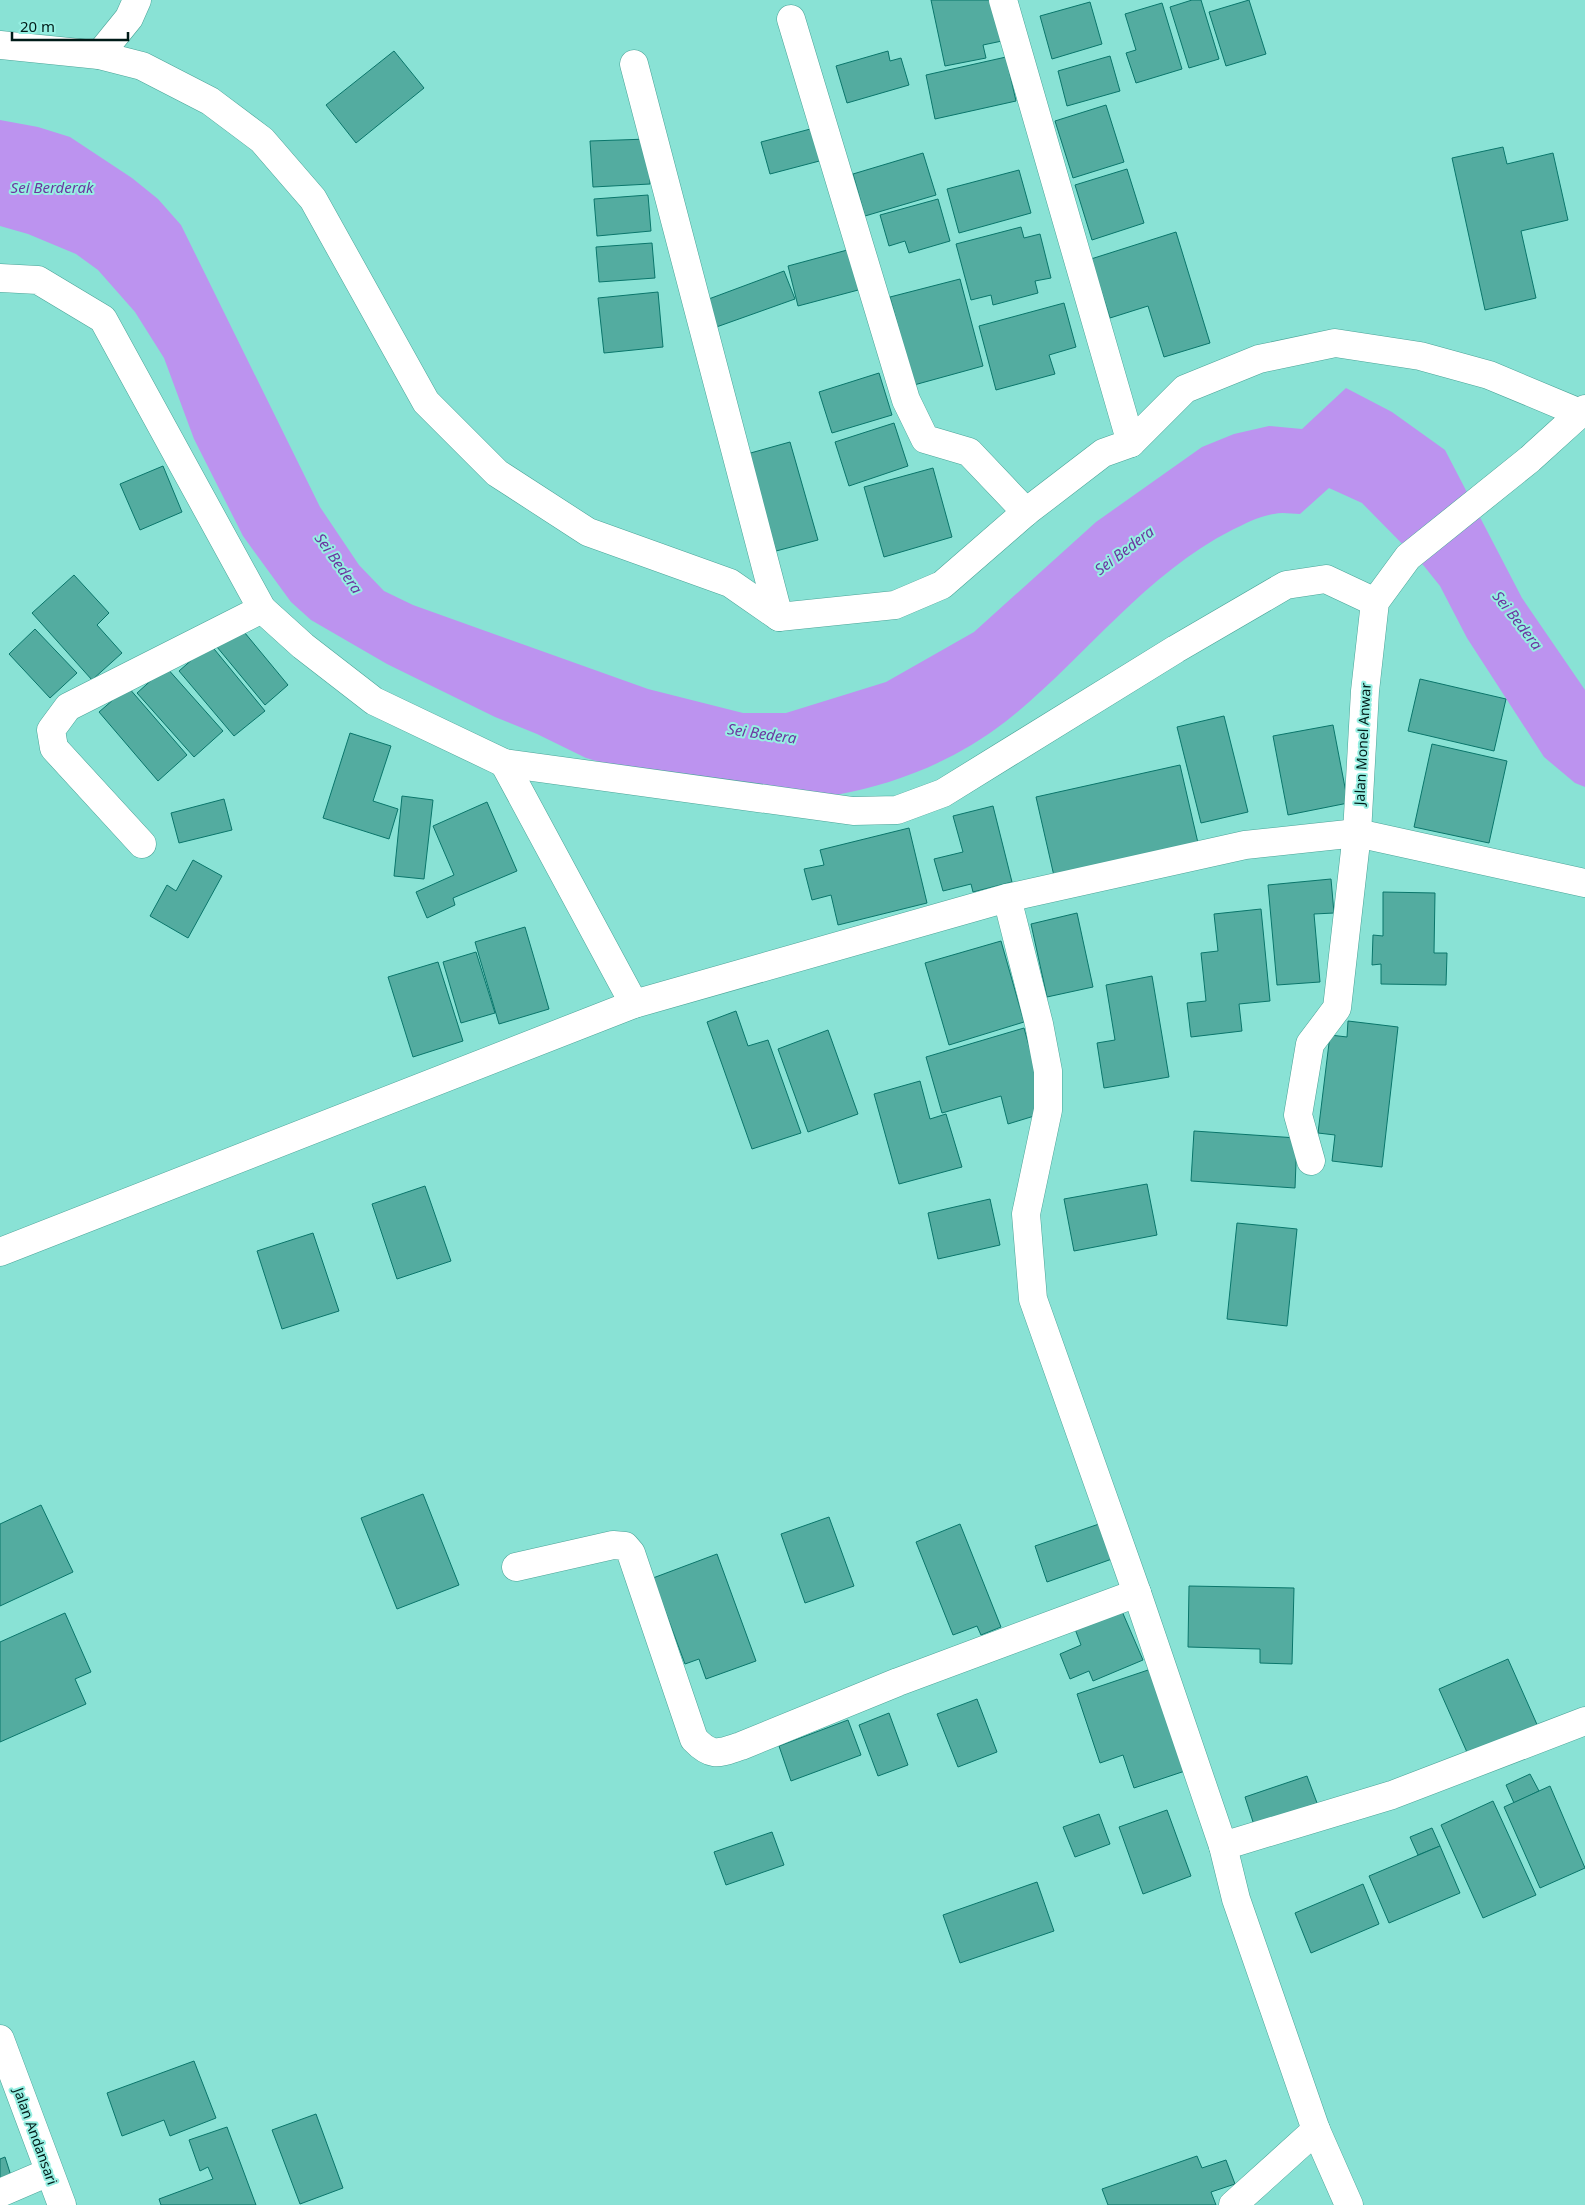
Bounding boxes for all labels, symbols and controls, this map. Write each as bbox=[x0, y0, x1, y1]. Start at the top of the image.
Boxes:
scale bar bbox=[12, 10, 129, 42]
text: 20 m bbox=[20, 16, 55, 36]
water label: Sei Berderak bbox=[11, 177, 94, 197]
water label: Sei Bedera bbox=[1090, 521, 1158, 579]
water label: Sei Bedera bbox=[311, 529, 367, 598]
water label: Sei Bedera bbox=[1489, 586, 1548, 654]
street label: Jalan Monel Anwar bbox=[1349, 682, 1375, 808]
water label: Sei Bedera bbox=[726, 718, 798, 748]
street label: Jalan Andansari bbox=[9, 2083, 62, 2187]

